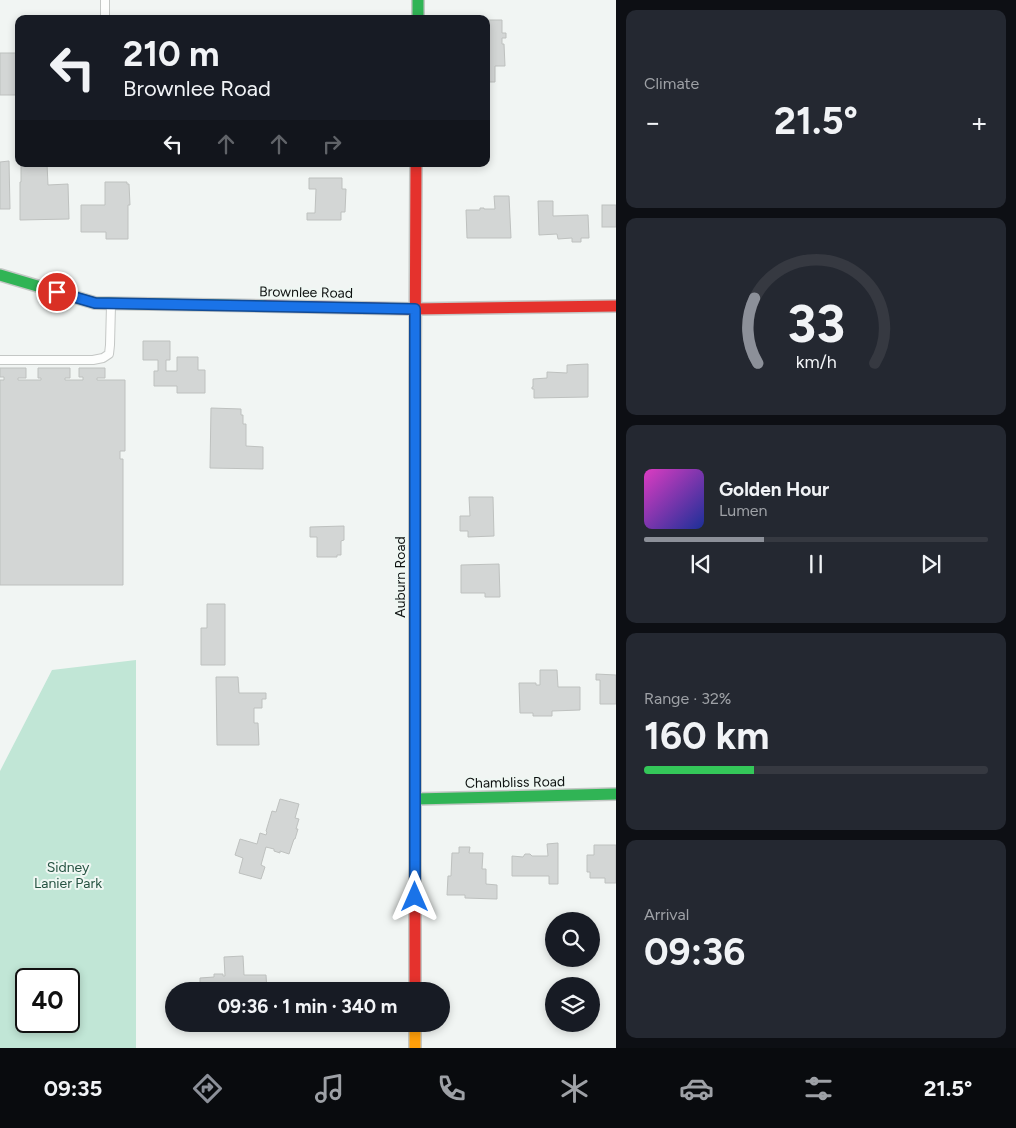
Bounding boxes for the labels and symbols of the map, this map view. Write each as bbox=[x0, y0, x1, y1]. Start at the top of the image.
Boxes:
pin bbox=[36, 271, 78, 313]
street label: Brownlee Road bbox=[259, 283, 353, 302]
street label: Auburn Road bbox=[392, 536, 409, 618]
street label: Chambliss Road bbox=[465, 773, 565, 792]
park label: Sidney Lanier Park bbox=[34, 859, 102, 892]
position arrow bbox=[388, 870, 440, 922]
speed limit sign: 40 bbox=[15, 968, 80, 1033]

